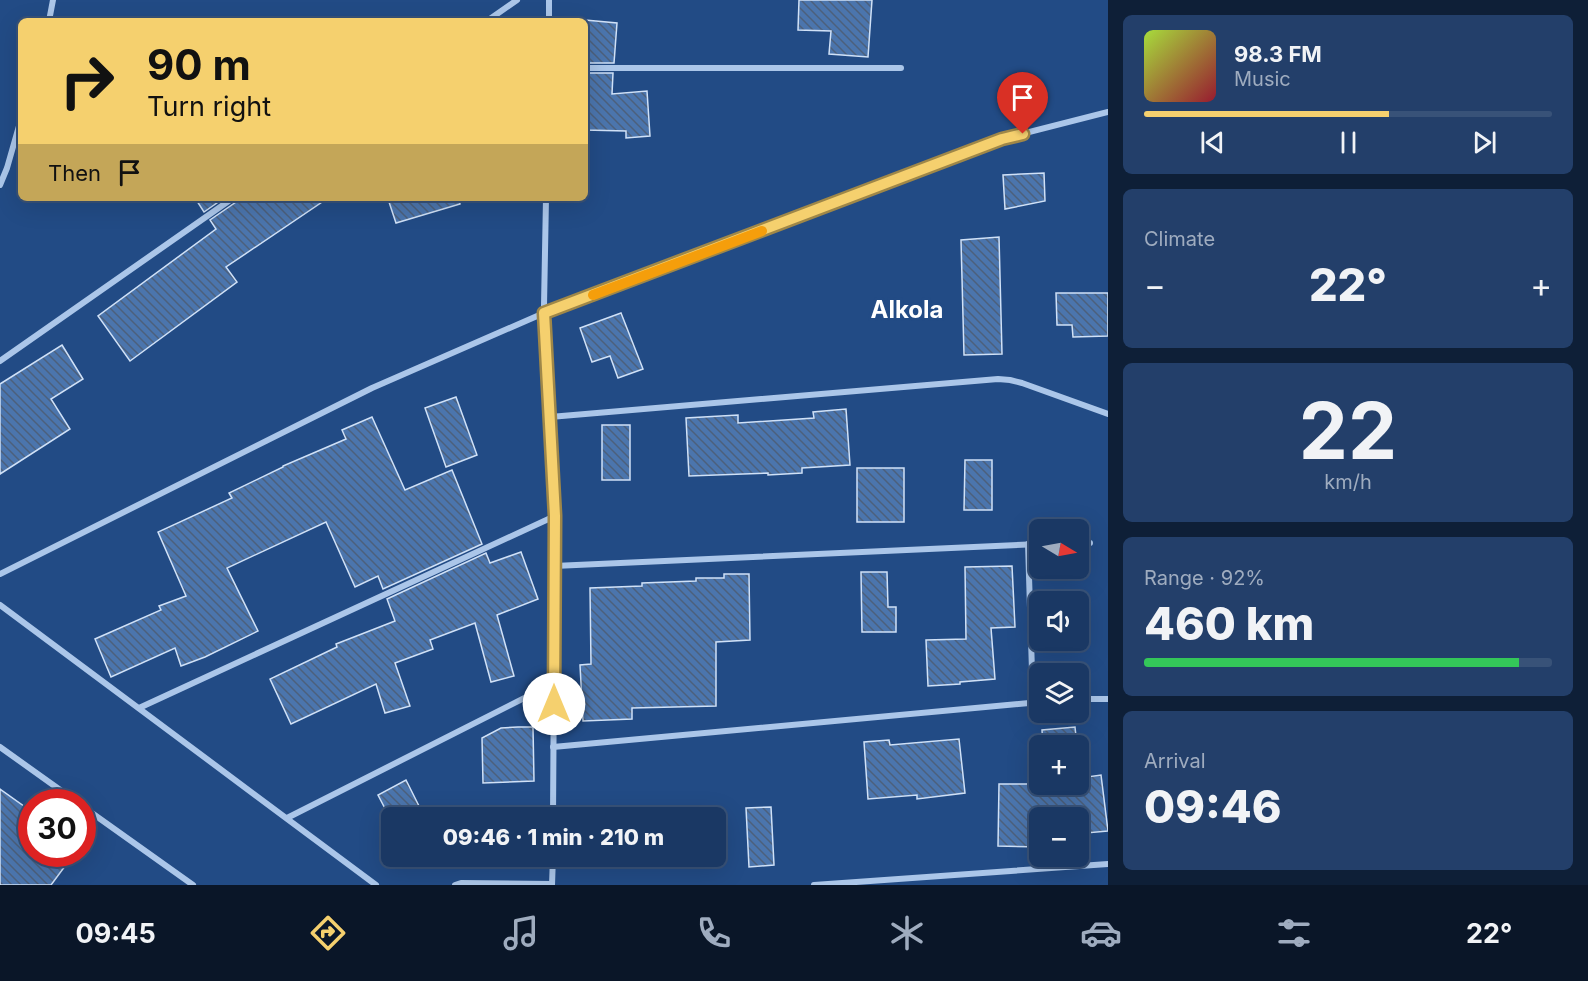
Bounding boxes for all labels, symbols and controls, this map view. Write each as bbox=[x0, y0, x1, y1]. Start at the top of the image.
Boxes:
text: 90 m bbox=[147, 39, 251, 90]
text: 98.3 FM bbox=[1234, 41, 1322, 67]
icon: right bbox=[48, 42, 126, 120]
text: Music bbox=[1234, 67, 1291, 91]
pin bbox=[997, 72, 1048, 134]
icon: arrive bbox=[1006, 81, 1039, 114]
text: Turn right bbox=[147, 90, 271, 123]
icon: previous bbox=[1196, 126, 1229, 159]
icon: pause bbox=[1332, 126, 1365, 159]
icon: next bbox=[1468, 126, 1501, 159]
icon: arrive bbox=[113, 156, 146, 189]
text: Then bbox=[48, 160, 101, 186]
text: Climate bbox=[1144, 227, 1215, 251]
text: 22° bbox=[1309, 257, 1387, 312]
text: − bbox=[1144, 265, 1166, 305]
text: + bbox=[1530, 265, 1552, 305]
district label: Alkola bbox=[871, 295, 943, 324]
text: 22 bbox=[1299, 383, 1397, 478]
text: km/h bbox=[1324, 470, 1372, 494]
north arrow bbox=[1029, 519, 1089, 579]
map controls bbox=[1029, 519, 1089, 867]
text: Range · 92% bbox=[1144, 566, 1265, 590]
button: sound bbox=[1029, 591, 1089, 651]
text: 460 km bbox=[1144, 596, 1314, 651]
button: layers bbox=[1029, 663, 1089, 723]
position arrow bbox=[522, 672, 586, 736]
button: + bbox=[1029, 735, 1089, 795]
text: Arrival bbox=[1144, 749, 1206, 773]
text: 09:46 bbox=[1144, 779, 1282, 834]
speed limit sign: 30 bbox=[18, 789, 96, 867]
button: − bbox=[1029, 807, 1089, 867]
text: 09:46 · 1 min · 210 m bbox=[443, 824, 664, 850]
icon: directions bbox=[307, 912, 349, 954]
icon: music bbox=[500, 912, 542, 954]
icon: phone bbox=[693, 912, 735, 954]
icon: climate bbox=[886, 912, 928, 954]
icon: car bbox=[1080, 912, 1122, 954]
icon: filters bbox=[1273, 912, 1315, 954]
text: 09:45 bbox=[76, 917, 156, 950]
text: 22° bbox=[1466, 917, 1512, 950]

